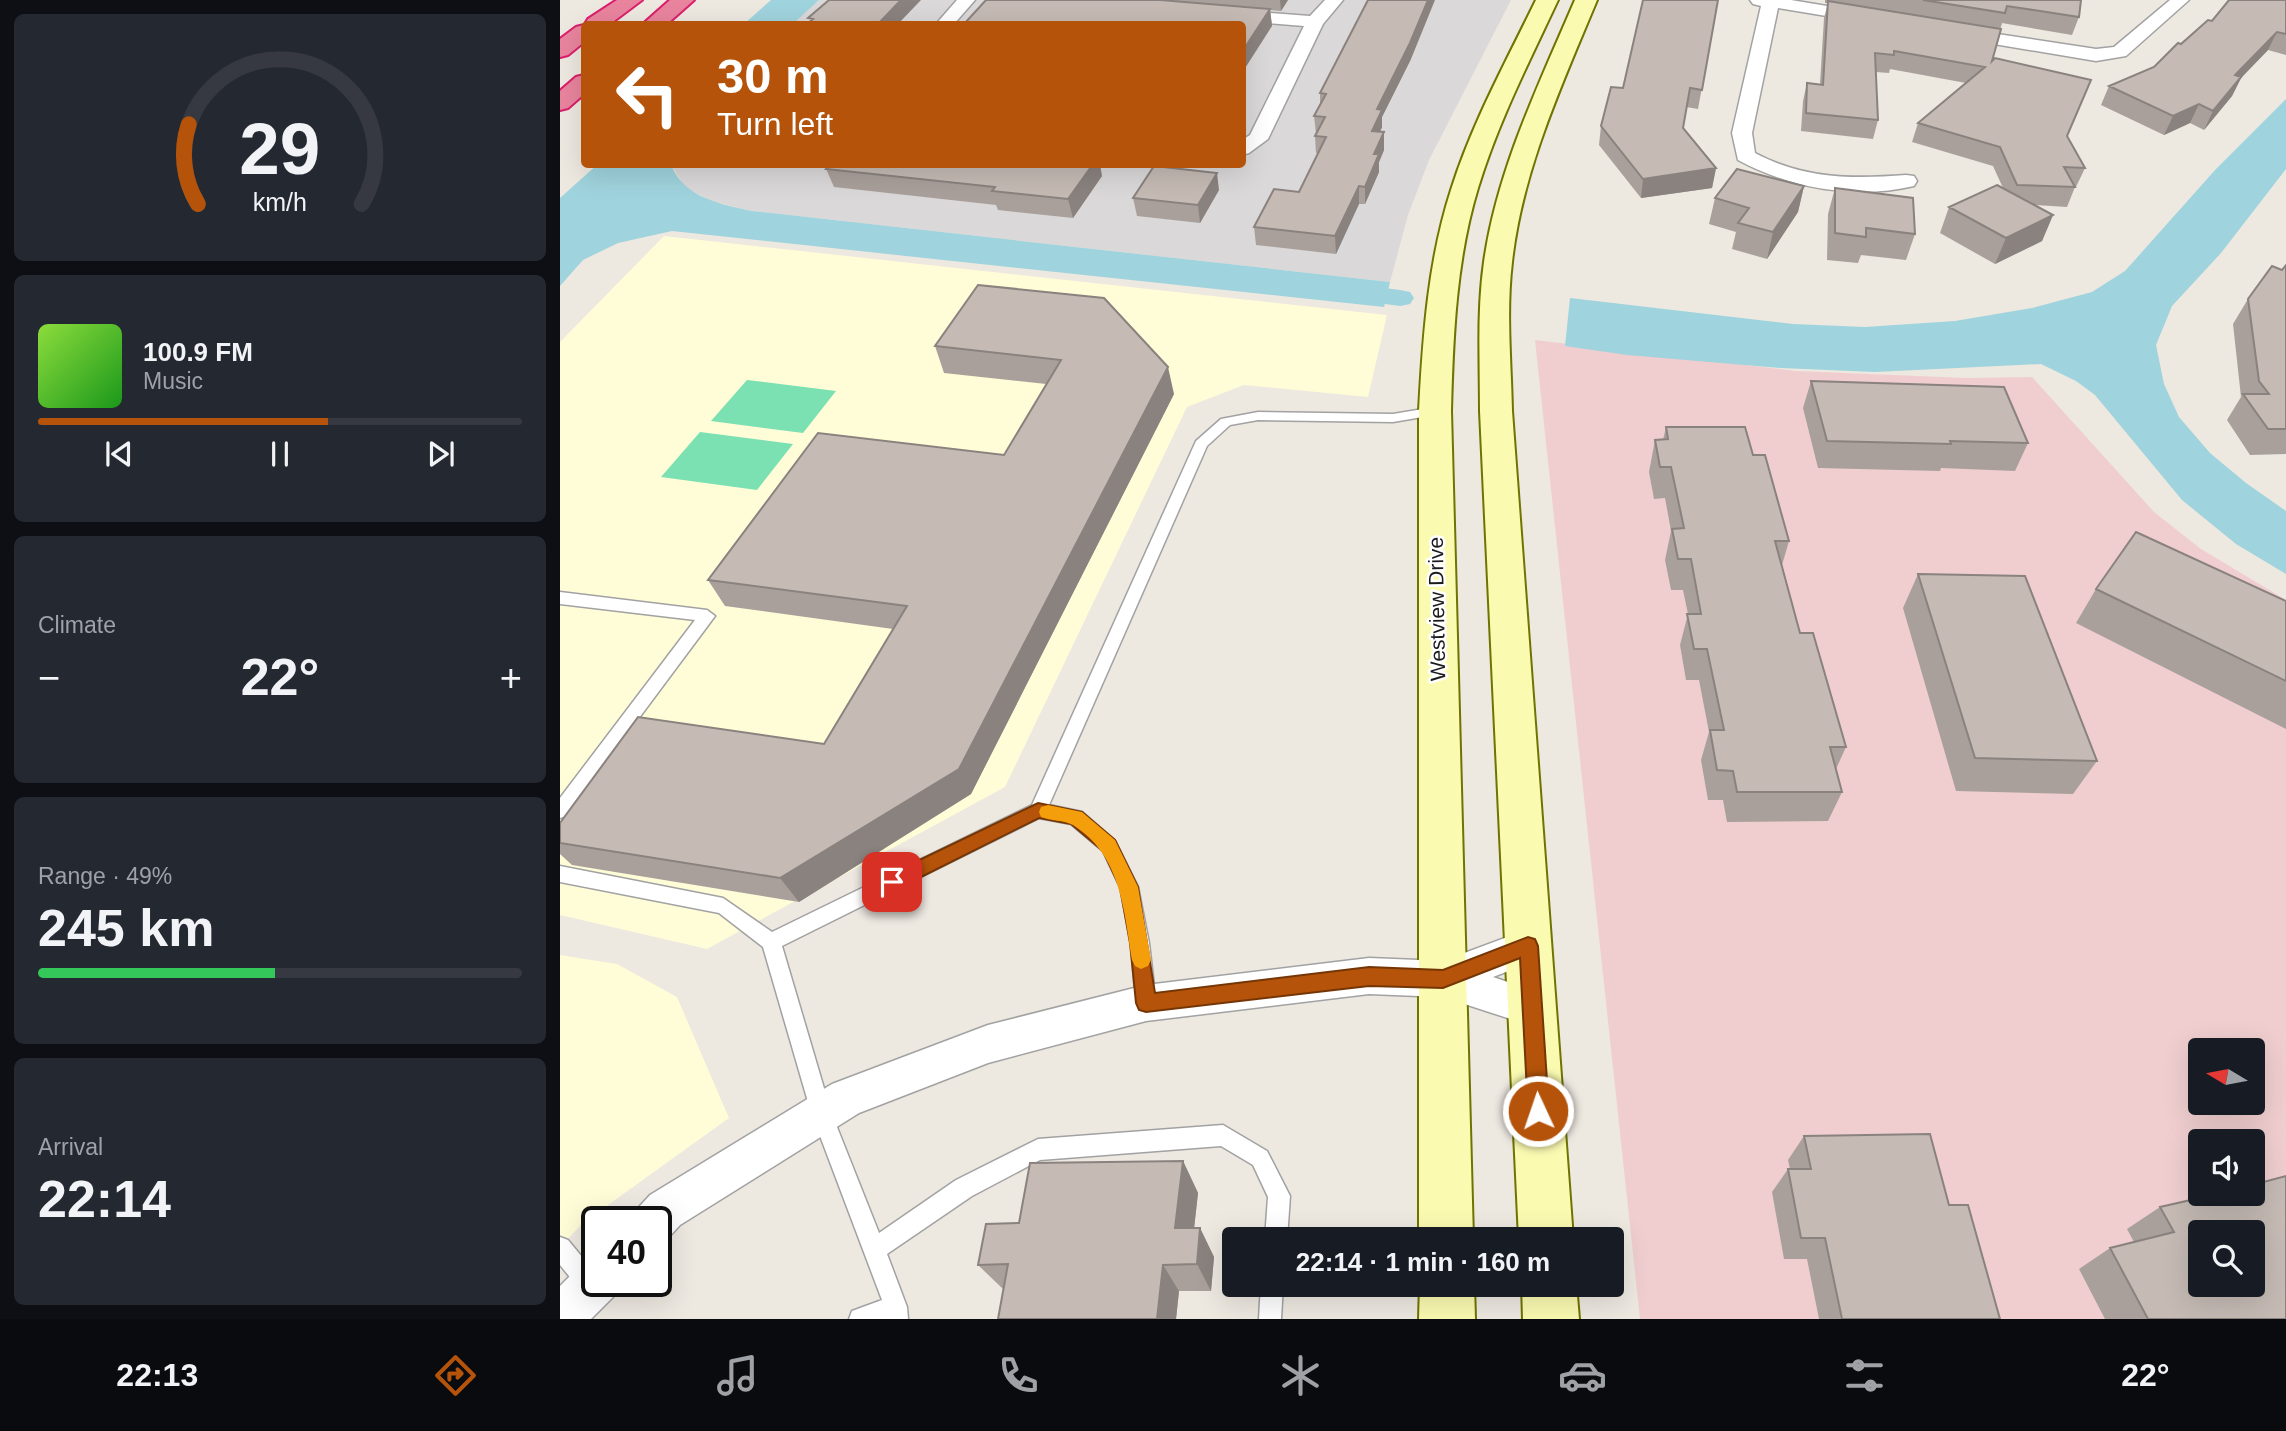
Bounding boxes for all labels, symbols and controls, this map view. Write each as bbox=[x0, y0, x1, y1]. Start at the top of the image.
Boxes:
icon: left bbox=[602, 49, 693, 140]
text: 30 m bbox=[717, 49, 829, 103]
text: Turn left bbox=[717, 106, 833, 142]
text: 29 bbox=[240, 108, 320, 189]
text: km/h bbox=[253, 187, 307, 215]
text: 100.9 FM bbox=[143, 337, 253, 367]
text: Music bbox=[143, 368, 203, 394]
icon: previous bbox=[100, 435, 138, 473]
icon: pause bbox=[261, 435, 299, 473]
icon: next bbox=[422, 435, 460, 473]
street label: Westview Drive bbox=[1424, 537, 1449, 681]
text: Climate bbox=[38, 612, 116, 638]
text: 22° bbox=[241, 648, 319, 706]
text: − bbox=[38, 657, 60, 699]
text: + bbox=[500, 657, 522, 699]
pin bbox=[862, 852, 922, 912]
text: Range · 49% bbox=[38, 863, 172, 889]
icon: arrive bbox=[873, 863, 911, 901]
text: 245 km bbox=[38, 899, 214, 957]
north arrow bbox=[2188, 1038, 2264, 1115]
map controls bbox=[2188, 1038, 2265, 1297]
position arrow bbox=[1501, 1074, 1575, 1148]
button: sound bbox=[2188, 1129, 2265, 1206]
text: Arrival bbox=[38, 1134, 103, 1160]
text: 22:14 bbox=[38, 1170, 171, 1228]
speed limit sign: 40 bbox=[581, 1206, 672, 1297]
button: search bbox=[2188, 1220, 2265, 1297]
text: 22:14 · 1 min · 160 m bbox=[1296, 1247, 1550, 1277]
icon: directions bbox=[431, 1351, 480, 1400]
icon: music bbox=[713, 1351, 762, 1400]
icon: phone bbox=[994, 1351, 1043, 1400]
icon: climate bbox=[1276, 1351, 1325, 1400]
icon: car bbox=[1558, 1351, 1607, 1400]
icon: filters bbox=[1840, 1351, 1889, 1400]
text: 22:13 bbox=[116, 1357, 198, 1393]
text: 22° bbox=[2121, 1357, 2170, 1393]

